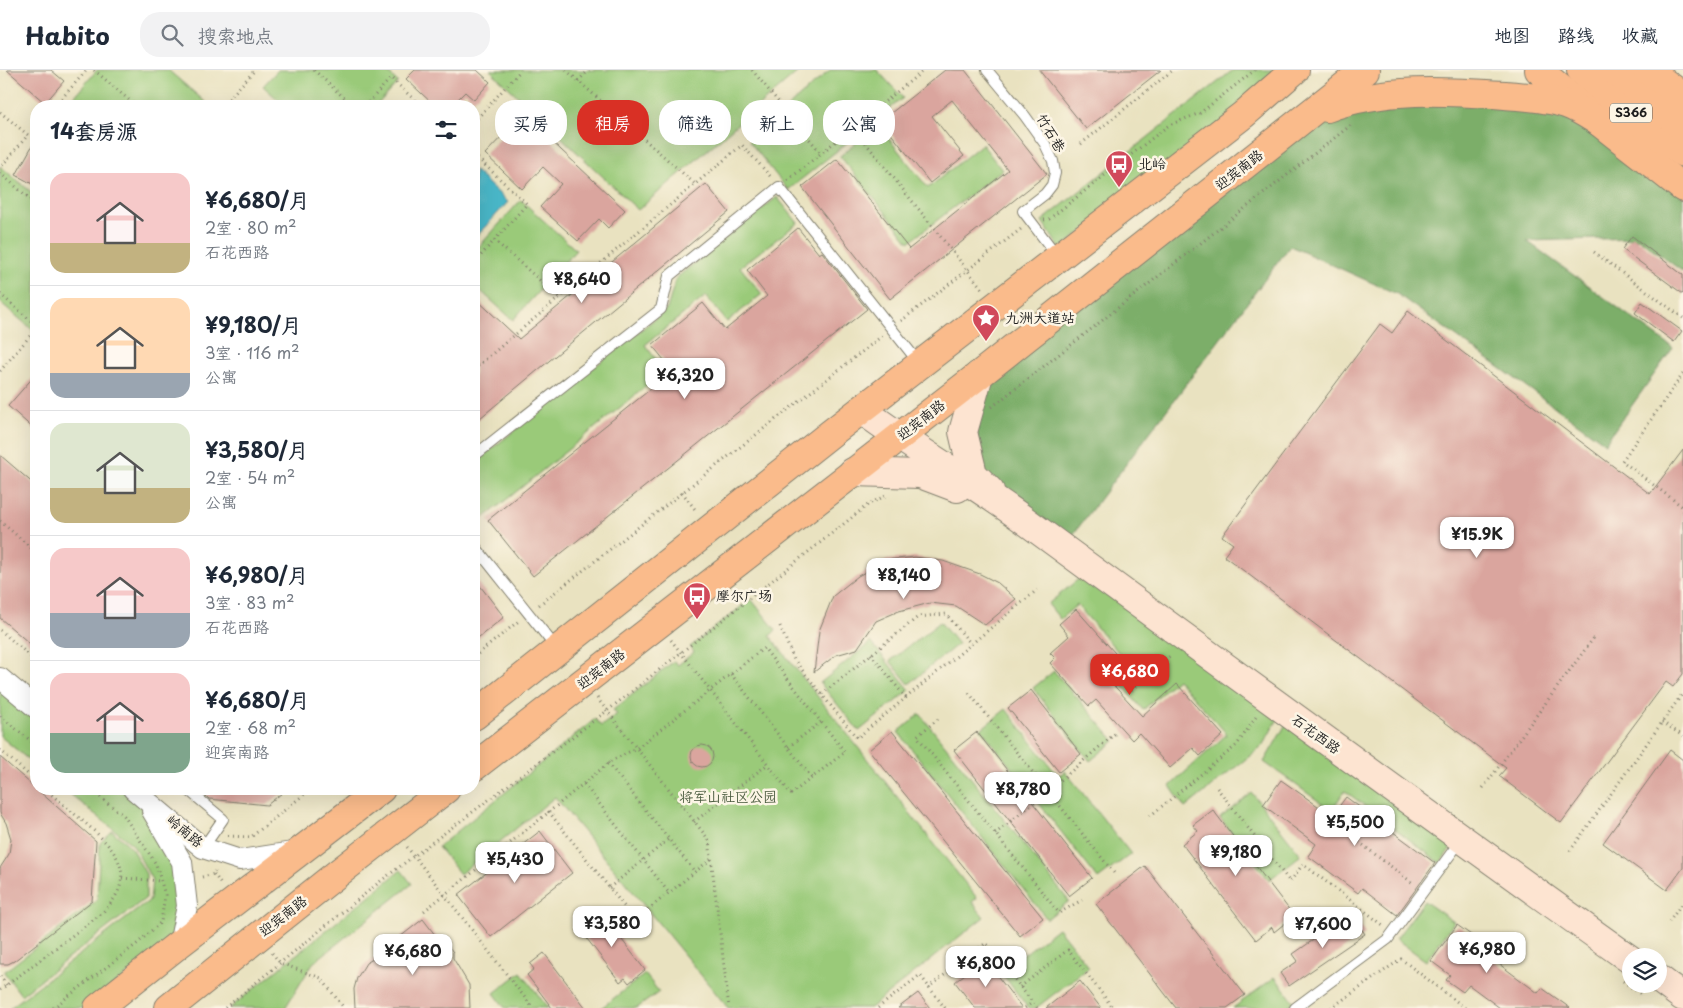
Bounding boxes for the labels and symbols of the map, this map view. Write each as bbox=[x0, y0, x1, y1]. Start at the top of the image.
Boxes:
road number: S366 bbox=[1610, 104, 1652, 122]
street label: 竹石巷 bbox=[1032, 109, 1072, 157]
street label: 迎宾南路 bbox=[1210, 144, 1267, 195]
bus stop icon: 北岭 bbox=[1104, 149, 1134, 188]
place label: 北岭 bbox=[1138, 153, 1166, 174]
pin: ¥8,640 bbox=[541, 262, 623, 304]
place icon: 九洲大道站 bbox=[971, 303, 1001, 342]
place label: 九洲大道站 bbox=[1005, 307, 1075, 328]
pin: ¥6,320 bbox=[644, 358, 726, 400]
street label: 迎宾南路 bbox=[892, 394, 949, 445]
pin: ¥15.9K bbox=[1436, 516, 1518, 559]
pin: ¥8,140 bbox=[863, 558, 945, 600]
bus stop icon: 摩尔广场 bbox=[682, 581, 712, 620]
place label: 摩尔广场 bbox=[716, 585, 772, 606]
street label: 迎宾南路 bbox=[572, 643, 629, 694]
pin: ¥6,680 bbox=[1089, 654, 1171, 696]
street label: 石花西路 bbox=[1287, 709, 1345, 759]
pin: ¥8,780 bbox=[982, 772, 1064, 814]
park label: 将军山社区公园 bbox=[679, 786, 777, 807]
pin: ¥5,500 bbox=[1314, 804, 1396, 847]
street label: 岭南路 bbox=[162, 809, 208, 852]
pin: ¥9,180 bbox=[1195, 834, 1277, 877]
pin: ¥5,430 bbox=[474, 842, 556, 884]
street label: 迎宾南路 bbox=[254, 890, 311, 941]
pin: ¥3,580 bbox=[571, 906, 653, 948]
pin: ¥7,600 bbox=[1282, 906, 1364, 949]
pin: ¥6,980 bbox=[1446, 932, 1528, 974]
pin: ¥6,680 bbox=[372, 934, 454, 976]
pin: ¥6,800 bbox=[945, 946, 1027, 988]

